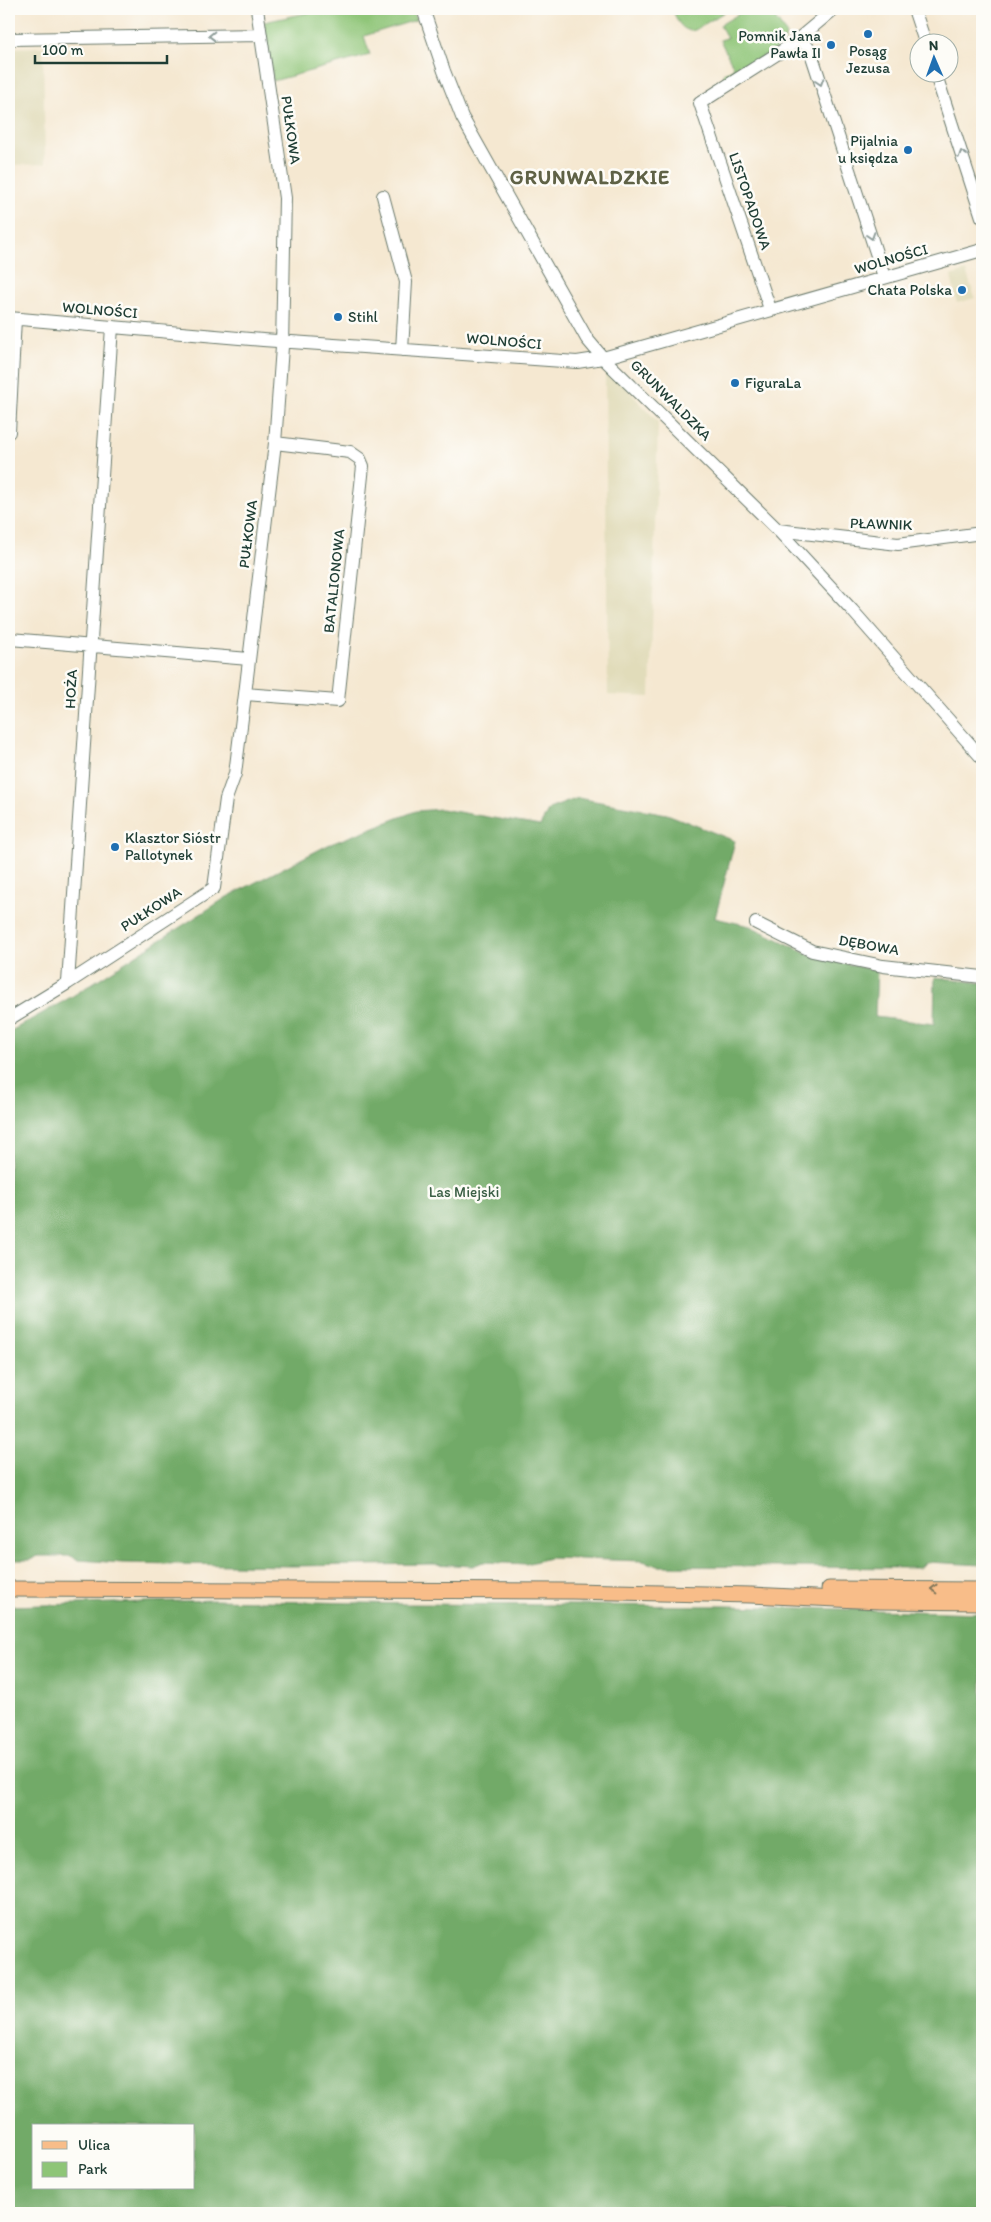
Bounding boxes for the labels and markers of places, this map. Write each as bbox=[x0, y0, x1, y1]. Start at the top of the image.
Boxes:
place label: Pomnik Jana Pawła II bbox=[738, 27, 821, 62]
marker: Posąg Jezusa bbox=[862, 28, 874, 40]
marker: Pomnik Jana Pawła II bbox=[825, 39, 837, 51]
place label: Posąg Jezusa bbox=[846, 42, 890, 77]
place label: Pijalnia u księdza bbox=[838, 132, 898, 167]
marker: Pijalnia u księdza bbox=[902, 144, 914, 156]
place label: Chata Polska bbox=[868, 281, 952, 299]
marker: Chata Polska bbox=[956, 284, 968, 296]
place label: Stihl bbox=[348, 308, 379, 326]
marker: Stihl bbox=[332, 311, 344, 323]
place label: FiguraLa bbox=[745, 374, 801, 392]
marker: FiguraLa bbox=[729, 377, 741, 389]
place label: Klasztor Sióstr Pallotynek bbox=[125, 829, 221, 864]
marker: Klasztor Sióstr Pallotynek bbox=[109, 841, 121, 853]

